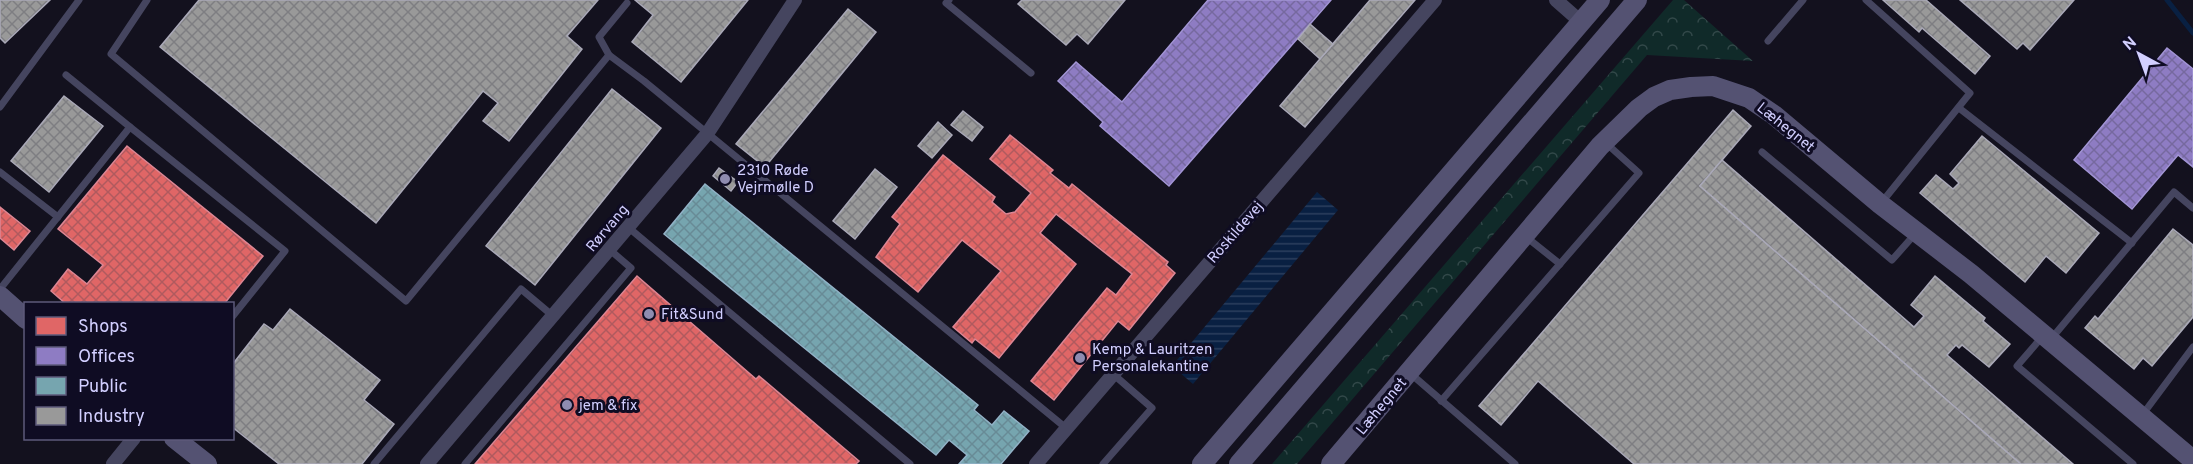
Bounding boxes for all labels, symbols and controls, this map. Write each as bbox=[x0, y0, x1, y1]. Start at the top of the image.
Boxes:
north arrow bbox=[2109, 24, 2169, 84]
text: N bbox=[2120, 33, 2141, 56]
street label: Læhegnet bbox=[1752, 99, 1818, 157]
place label: 2310 Røde Vejrmølle D bbox=[737, 162, 814, 198]
marker: 2310 Røde Vejrmølle D bbox=[718, 172, 732, 186]
street label: Roskildevej bbox=[1204, 198, 1268, 268]
street label: Rørvang bbox=[583, 201, 634, 257]
legend bbox=[24, 302, 234, 440]
place label: Fit&Sund bbox=[661, 306, 723, 325]
marker: Fit&Sund bbox=[642, 307, 656, 321]
text: Shops bbox=[78, 316, 128, 339]
place label: Kemp & Lauritzen Personalekantine bbox=[1092, 341, 1212, 377]
text: Offices bbox=[78, 346, 135, 369]
marker: Kemp & Lauritzen Personalekantine bbox=[1073, 351, 1087, 365]
street label: Læhegnet bbox=[1353, 374, 1412, 440]
text: Public bbox=[78, 376, 128, 399]
place label: jem & fix bbox=[578, 397, 638, 416]
marker: jem & fix bbox=[560, 398, 574, 412]
text: Industry bbox=[78, 406, 145, 429]

